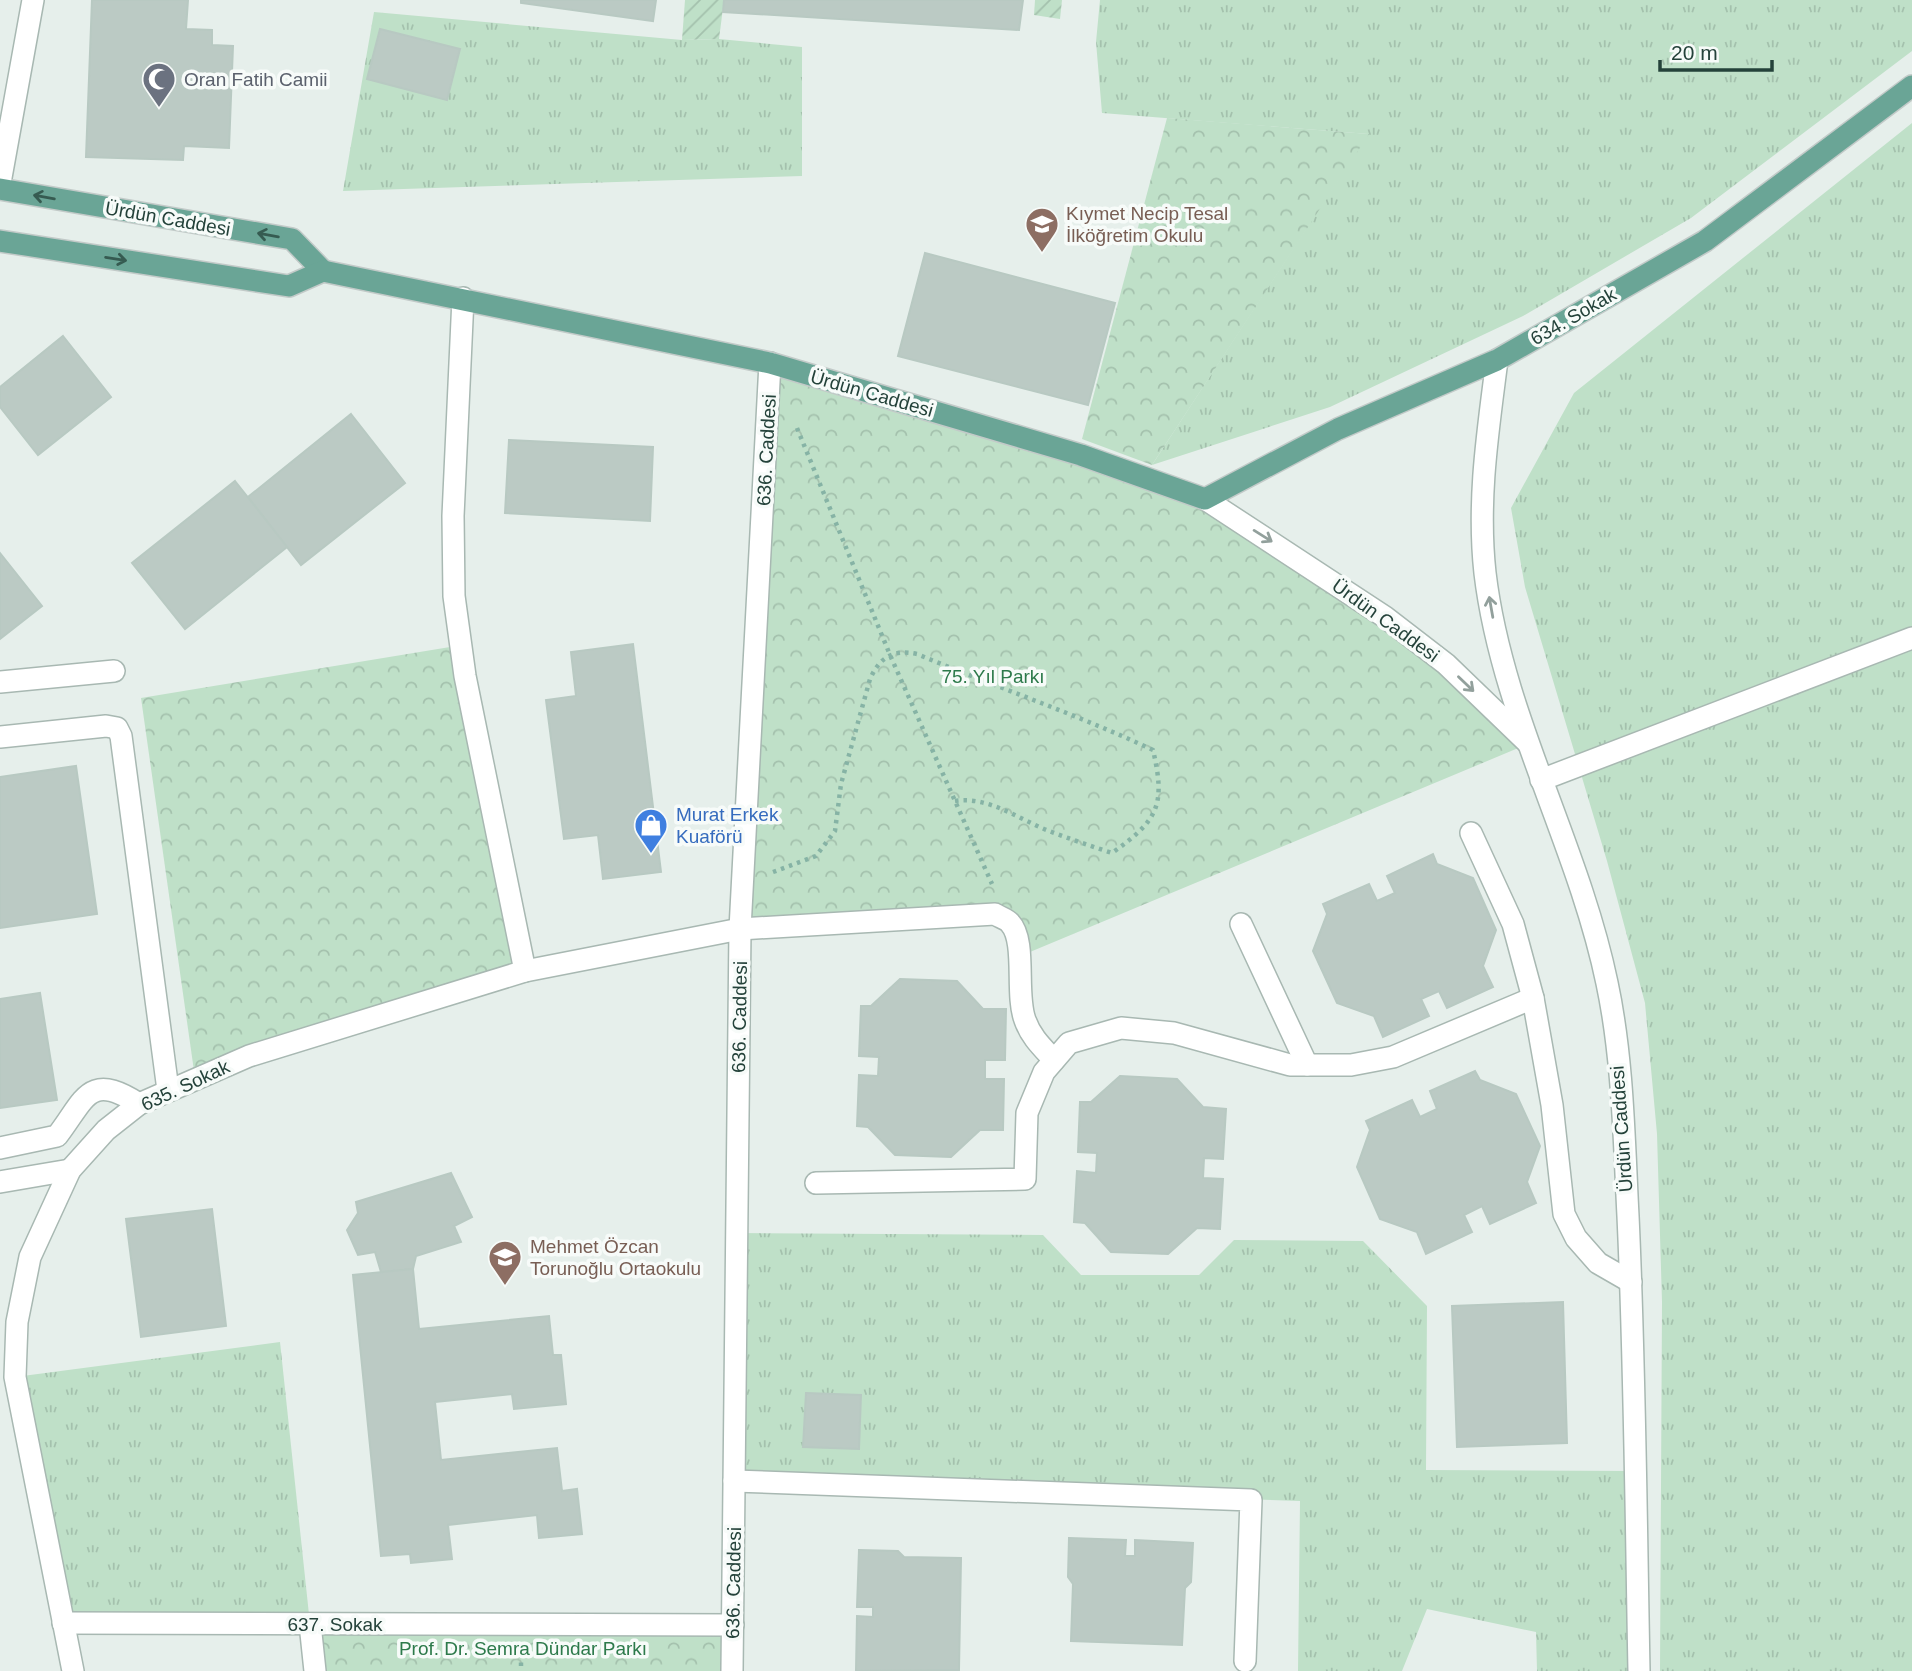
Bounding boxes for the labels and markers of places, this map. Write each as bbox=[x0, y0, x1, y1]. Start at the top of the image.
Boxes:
mosque icon: Oran Fatih Camii bbox=[140, 60, 178, 109]
place label: Oran Fatih Camii bbox=[184, 69, 328, 90]
place label: Kıymet Necip Tesal İlköğretim Okulu bbox=[1066, 203, 1228, 246]
school or university icon: Kıymet Necip Tesal İlköğretim Okulu bbox=[1023, 205, 1061, 254]
place label: Murat Erkek Kuaförü bbox=[676, 804, 779, 847]
shop icon: Murat Erkek Kuaförü bbox=[632, 806, 670, 855]
place label: Mehmet Özcan Torunoğlu Ortaokulu bbox=[530, 1236, 701, 1279]
school or university icon: Mehmet Özcan Torunoğlu Ortaokulu bbox=[486, 1238, 524, 1287]

